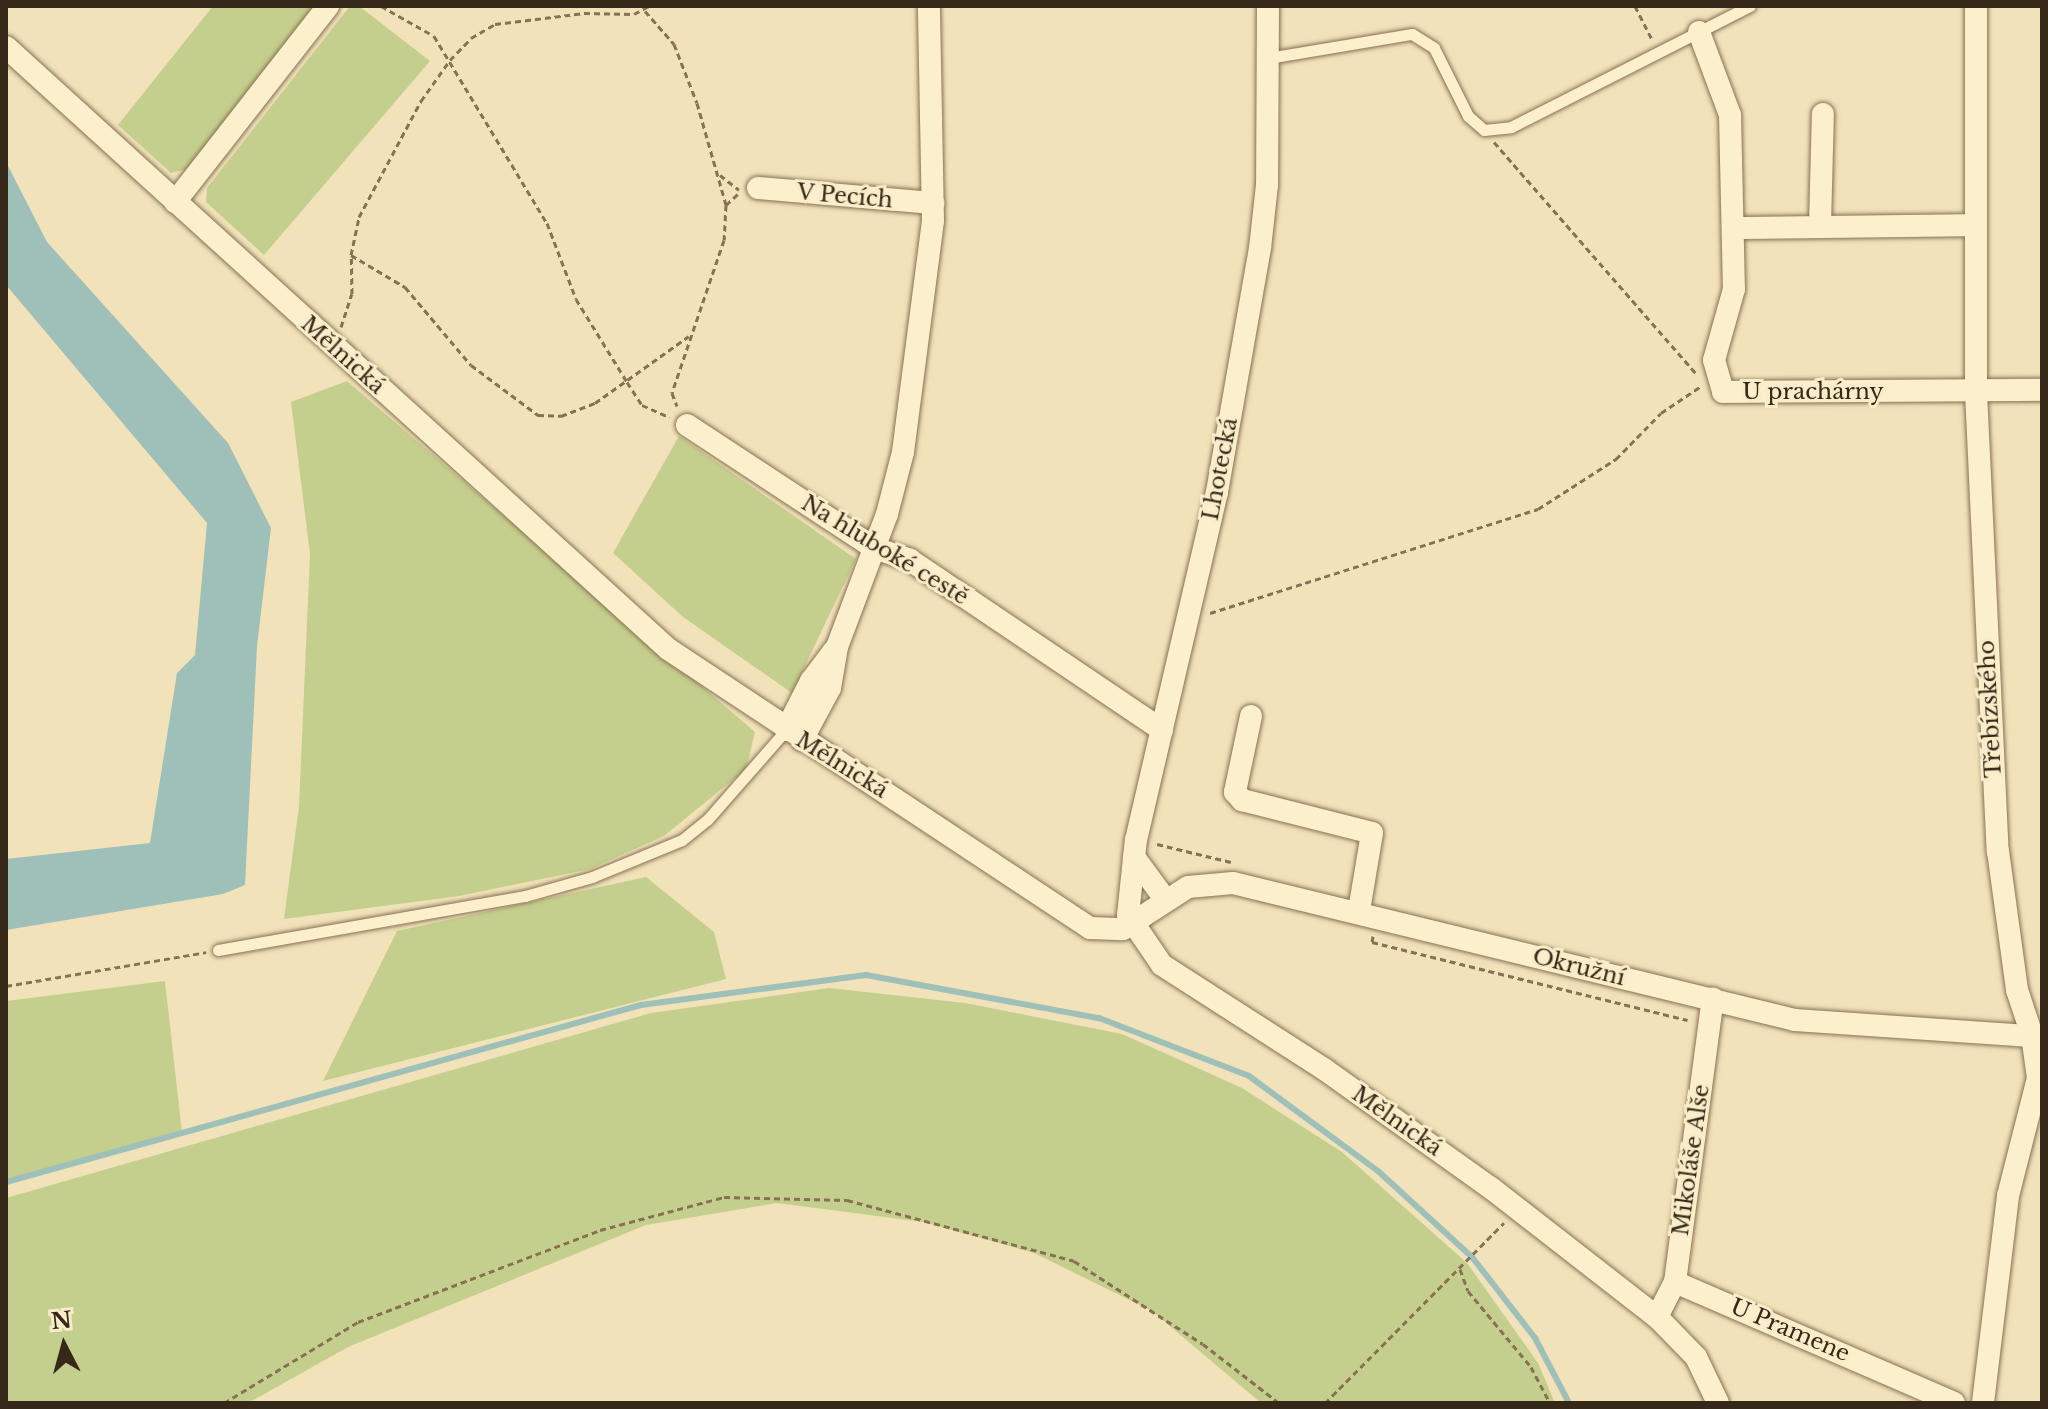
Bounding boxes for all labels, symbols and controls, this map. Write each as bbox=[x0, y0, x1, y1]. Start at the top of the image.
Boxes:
street label: V Pecích bbox=[796, 179, 894, 213]
street label: Mělnická bbox=[296, 311, 390, 399]
street label: U prachárny bbox=[1742, 379, 1884, 405]
street label: Lhotecká bbox=[1197, 415, 1243, 523]
street label: Na hluboké cestě bbox=[797, 490, 973, 610]
street label: Třebízského bbox=[1973, 639, 2007, 779]
street label: Mělnická bbox=[791, 726, 893, 804]
street label: Okružní bbox=[1530, 943, 1628, 991]
street label: Mělnická bbox=[1347, 1081, 1447, 1161]
street label: Mikoláše Alše bbox=[1667, 1082, 1715, 1238]
street label: U Pramene bbox=[1726, 1293, 1854, 1367]
north arrow bbox=[24, 1305, 104, 1385]
text: N bbox=[50, 1306, 73, 1335]

